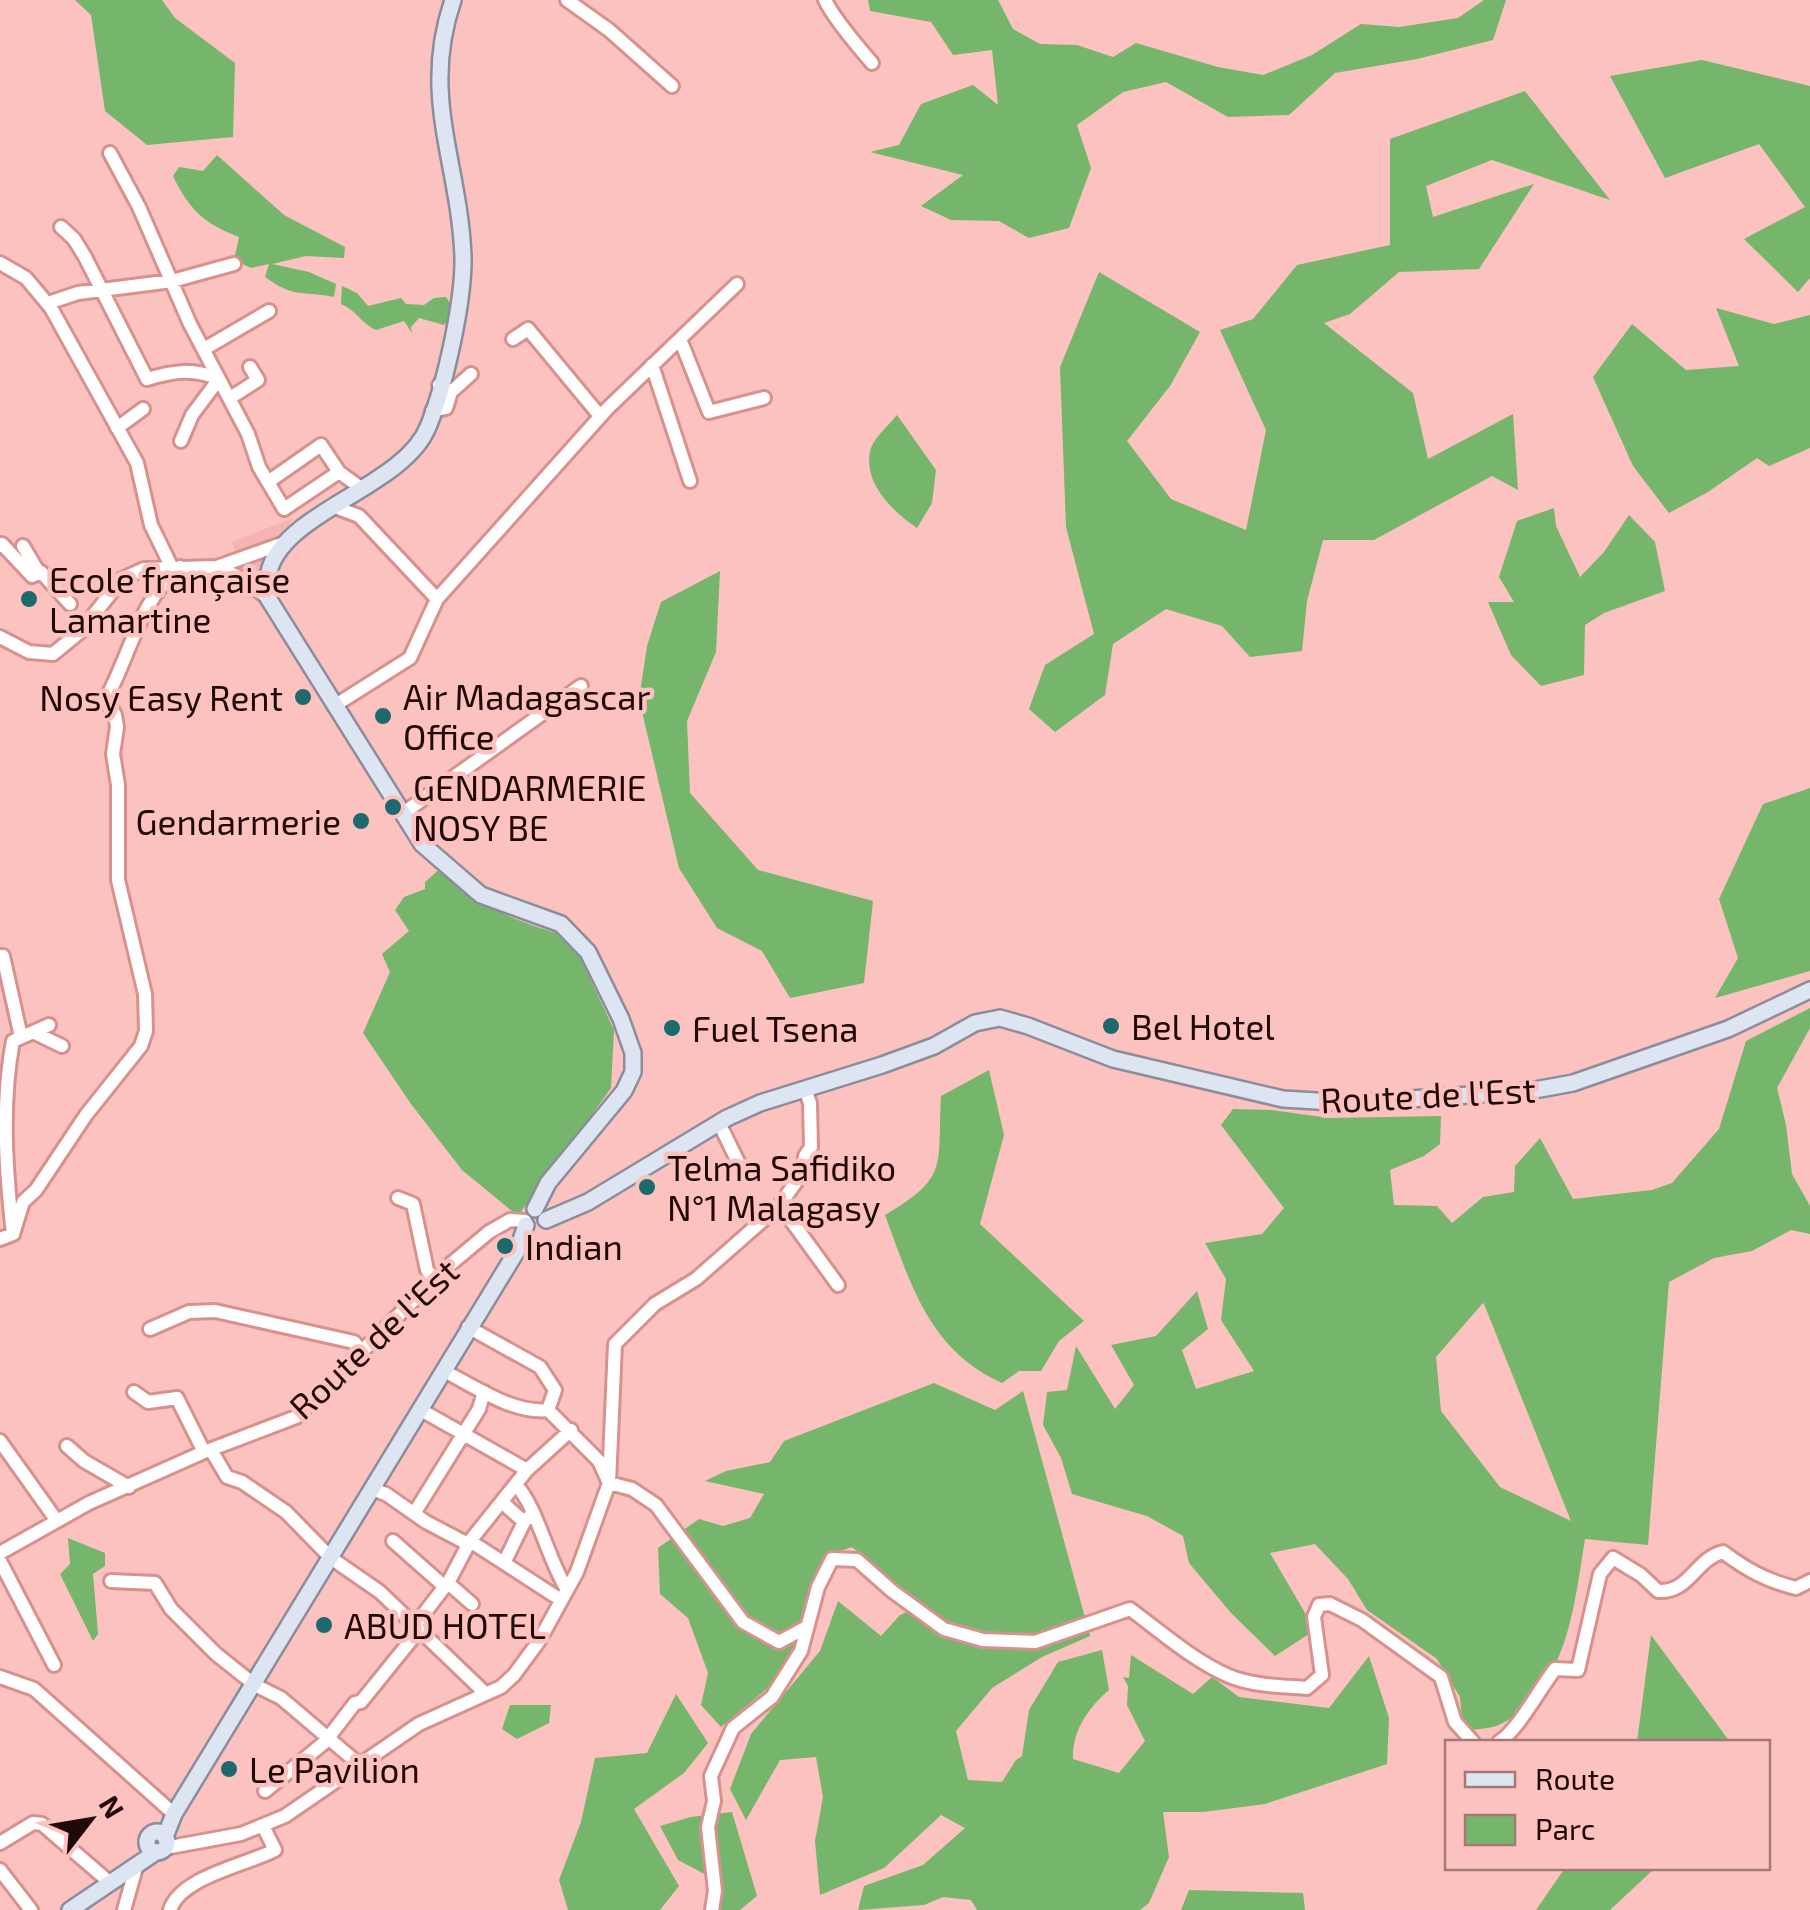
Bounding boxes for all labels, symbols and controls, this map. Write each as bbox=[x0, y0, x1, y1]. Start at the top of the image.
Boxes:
place label: Ecole française Lamartine bbox=[49, 558, 290, 640]
marker: Ecole française Lamartine bbox=[18, 588, 40, 610]
place label: Air Madagascar Office bbox=[403, 675, 650, 757]
place label: Nosy Easy Rent bbox=[39, 676, 283, 718]
marker: Nosy Easy Rent bbox=[292, 686, 314, 708]
marker: Air Madagascar Office bbox=[372, 705, 394, 727]
place label: GENDARMERIE NOSY BE bbox=[413, 766, 646, 848]
marker: GENDARMERIE NOSY BE bbox=[382, 796, 404, 818]
place label: Gendarmerie bbox=[136, 800, 341, 842]
marker: Gendarmerie bbox=[350, 810, 372, 832]
place label: Bel Hotel bbox=[1131, 1005, 1275, 1047]
place label: Fuel Tsena bbox=[692, 1007, 859, 1049]
marker: Bel Hotel bbox=[1100, 1015, 1122, 1037]
marker: Fuel Tsena bbox=[661, 1017, 683, 1039]
street label: Route de l'Est bbox=[1319, 1067, 1537, 1121]
place label: Telma Safidiko N°1 Malagasy bbox=[667, 1146, 896, 1228]
marker: Telma Safidiko N°1 Malagasy bbox=[636, 1176, 658, 1198]
place label: Indian bbox=[525, 1225, 623, 1267]
marker: Indian bbox=[494, 1235, 516, 1257]
street label: Route de l'Est bbox=[280, 1249, 466, 1427]
place label: ABUD HOTEL bbox=[344, 1604, 546, 1646]
marker: ABUD HOTEL bbox=[313, 1614, 335, 1636]
legend bbox=[1445, 1740, 1770, 1870]
place label: Le Pavilion bbox=[249, 1748, 420, 1790]
marker: Le Pavilion bbox=[218, 1758, 240, 1780]
text: Route bbox=[1535, 1760, 1615, 1796]
north arrow bbox=[40, 1770, 140, 1870]
text: N bbox=[93, 1789, 132, 1824]
text: Parc bbox=[1535, 1810, 1595, 1846]

